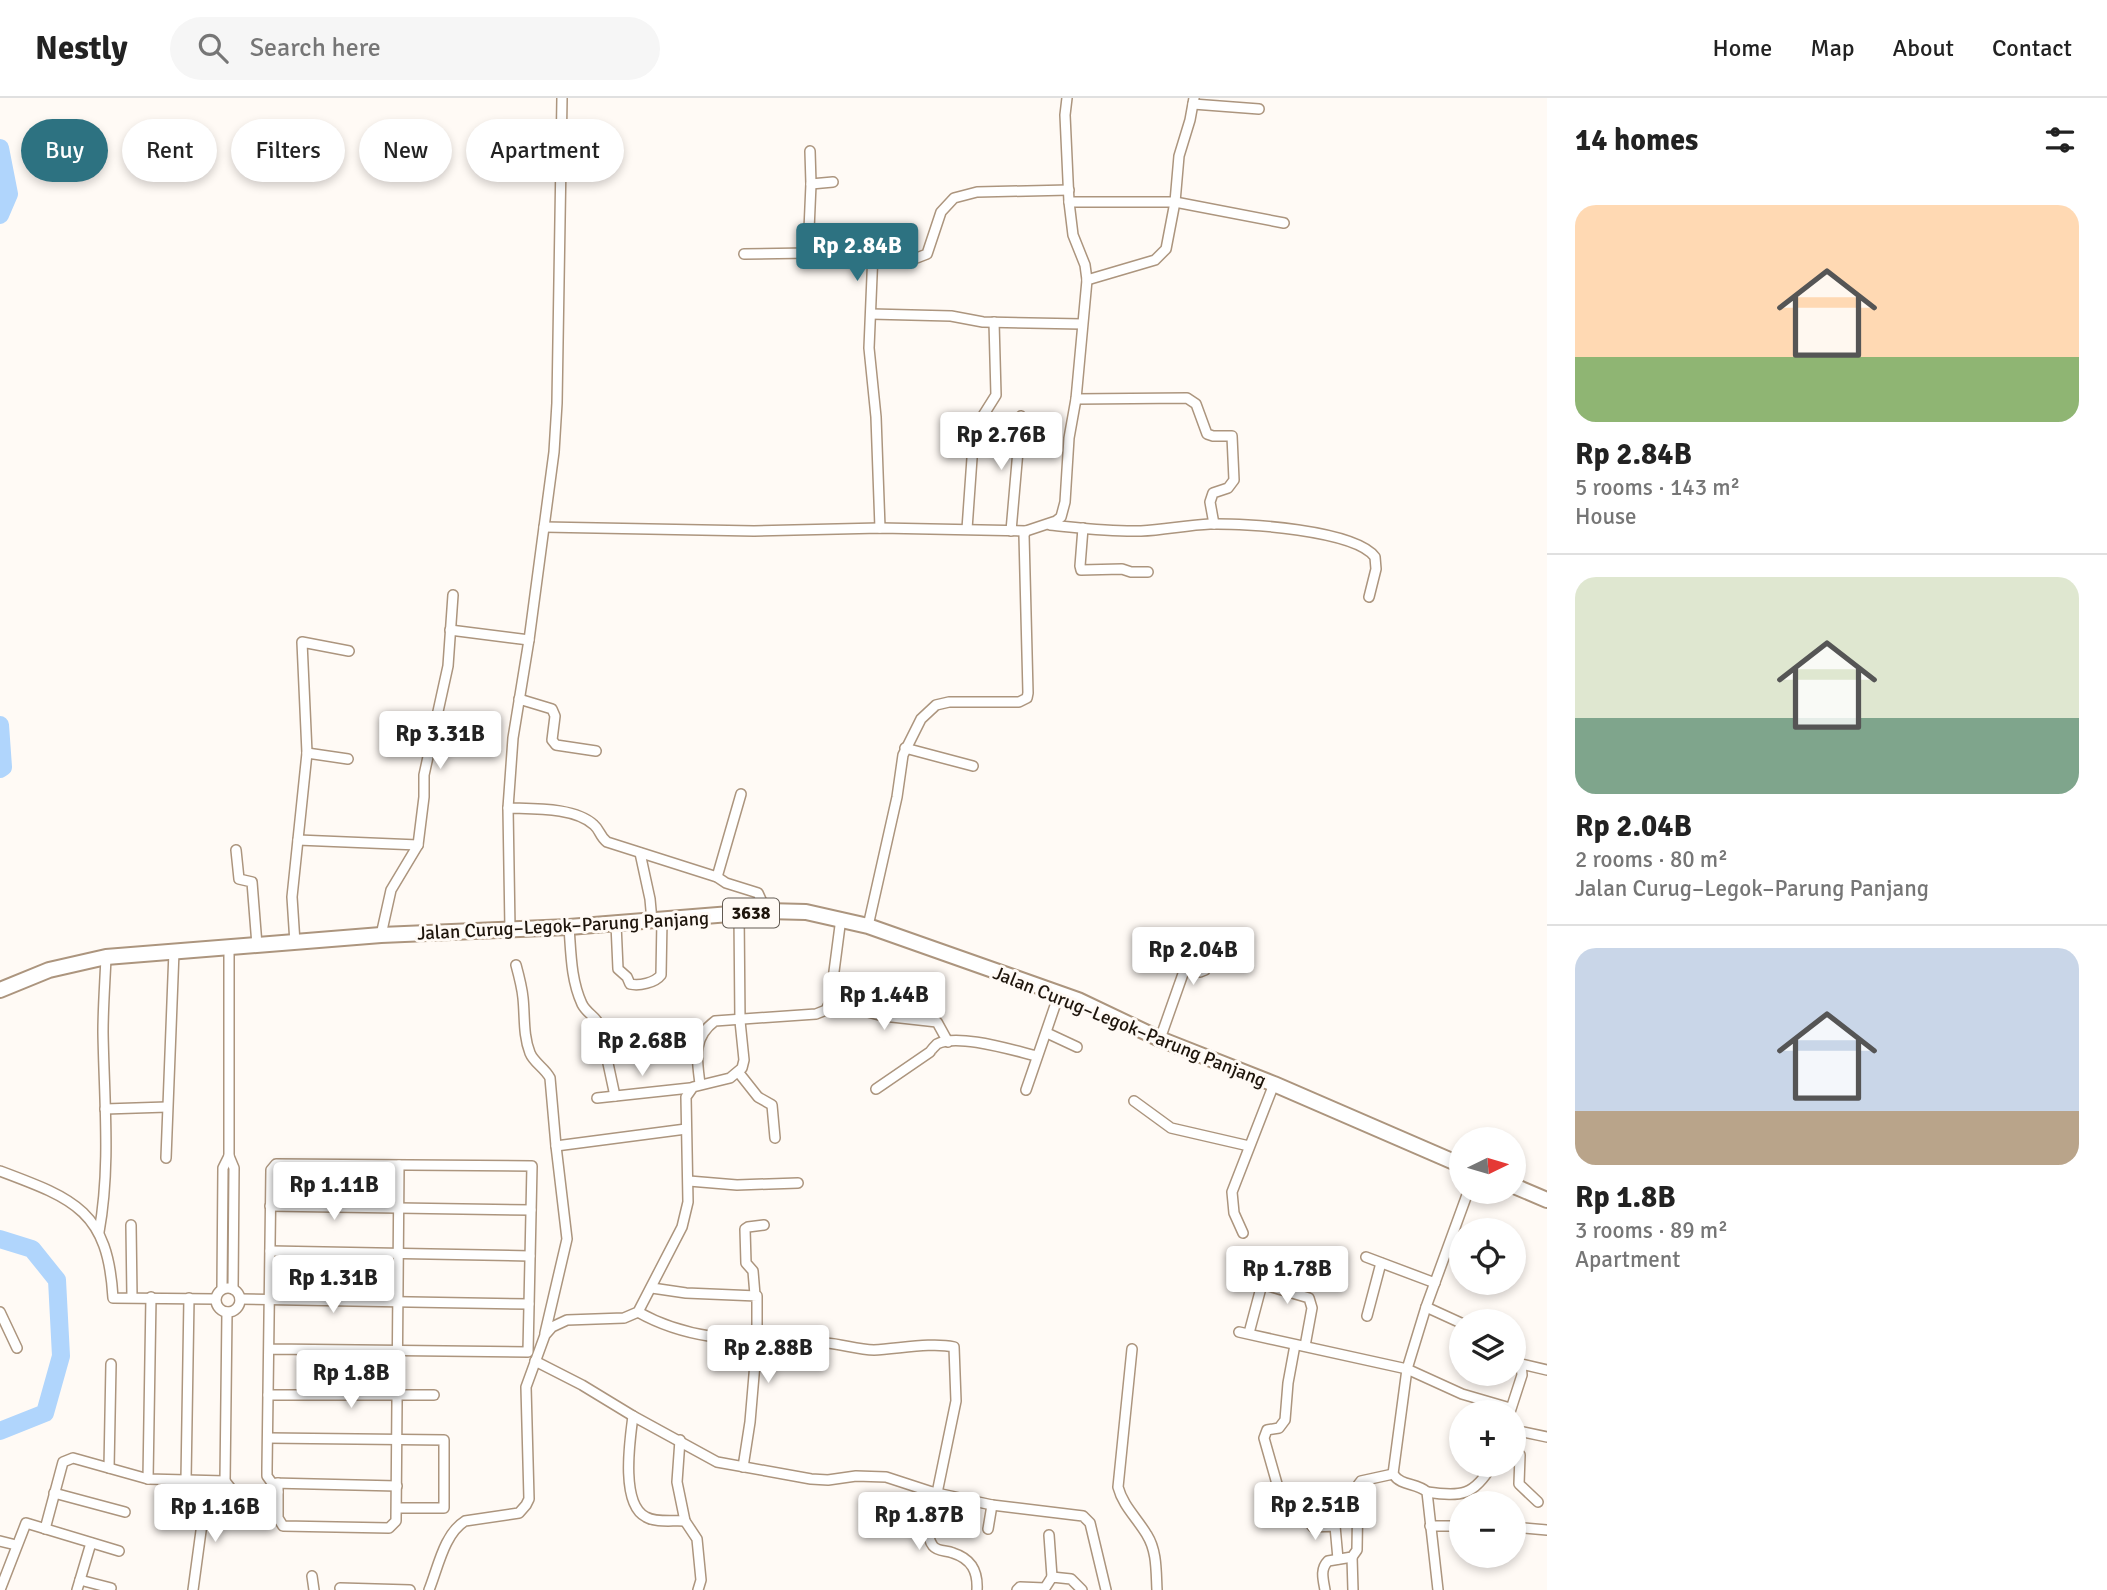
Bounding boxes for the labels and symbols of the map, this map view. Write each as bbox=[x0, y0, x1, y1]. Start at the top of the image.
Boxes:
pin: Rp 2.84B bbox=[785, 223, 929, 283]
pin: Rp 2.76B bbox=[929, 412, 1073, 472]
pin: Rp 3.31B bbox=[368, 712, 512, 771]
road number: 3638 bbox=[723, 898, 779, 928]
street label: Jalan Curug–Legok–Parung Panjang bbox=[416, 906, 710, 946]
pin: Rp 2.04B bbox=[1121, 928, 1265, 987]
street label: Jalan Curug–Legok–Parung Panjang bbox=[990, 961, 1270, 1093]
pin: Rp 1.44B bbox=[812, 972, 956, 1032]
pin: Rp 2.68B bbox=[570, 1018, 714, 1078]
north arrow bbox=[1449, 1127, 1526, 1204]
pin: Rp 1.11B bbox=[262, 1162, 406, 1222]
pin: Rp 1.78B bbox=[1215, 1246, 1359, 1306]
pin: Rp 1.31B bbox=[261, 1256, 405, 1315]
pin: Rp 2.88B bbox=[696, 1326, 840, 1385]
pin: Rp 1.8B bbox=[286, 1350, 416, 1410]
pin: Rp 2.51B bbox=[1243, 1482, 1387, 1542]
pin: Rp 1.16B bbox=[143, 1484, 287, 1544]
pin: Rp 1.87B bbox=[847, 1492, 991, 1552]

